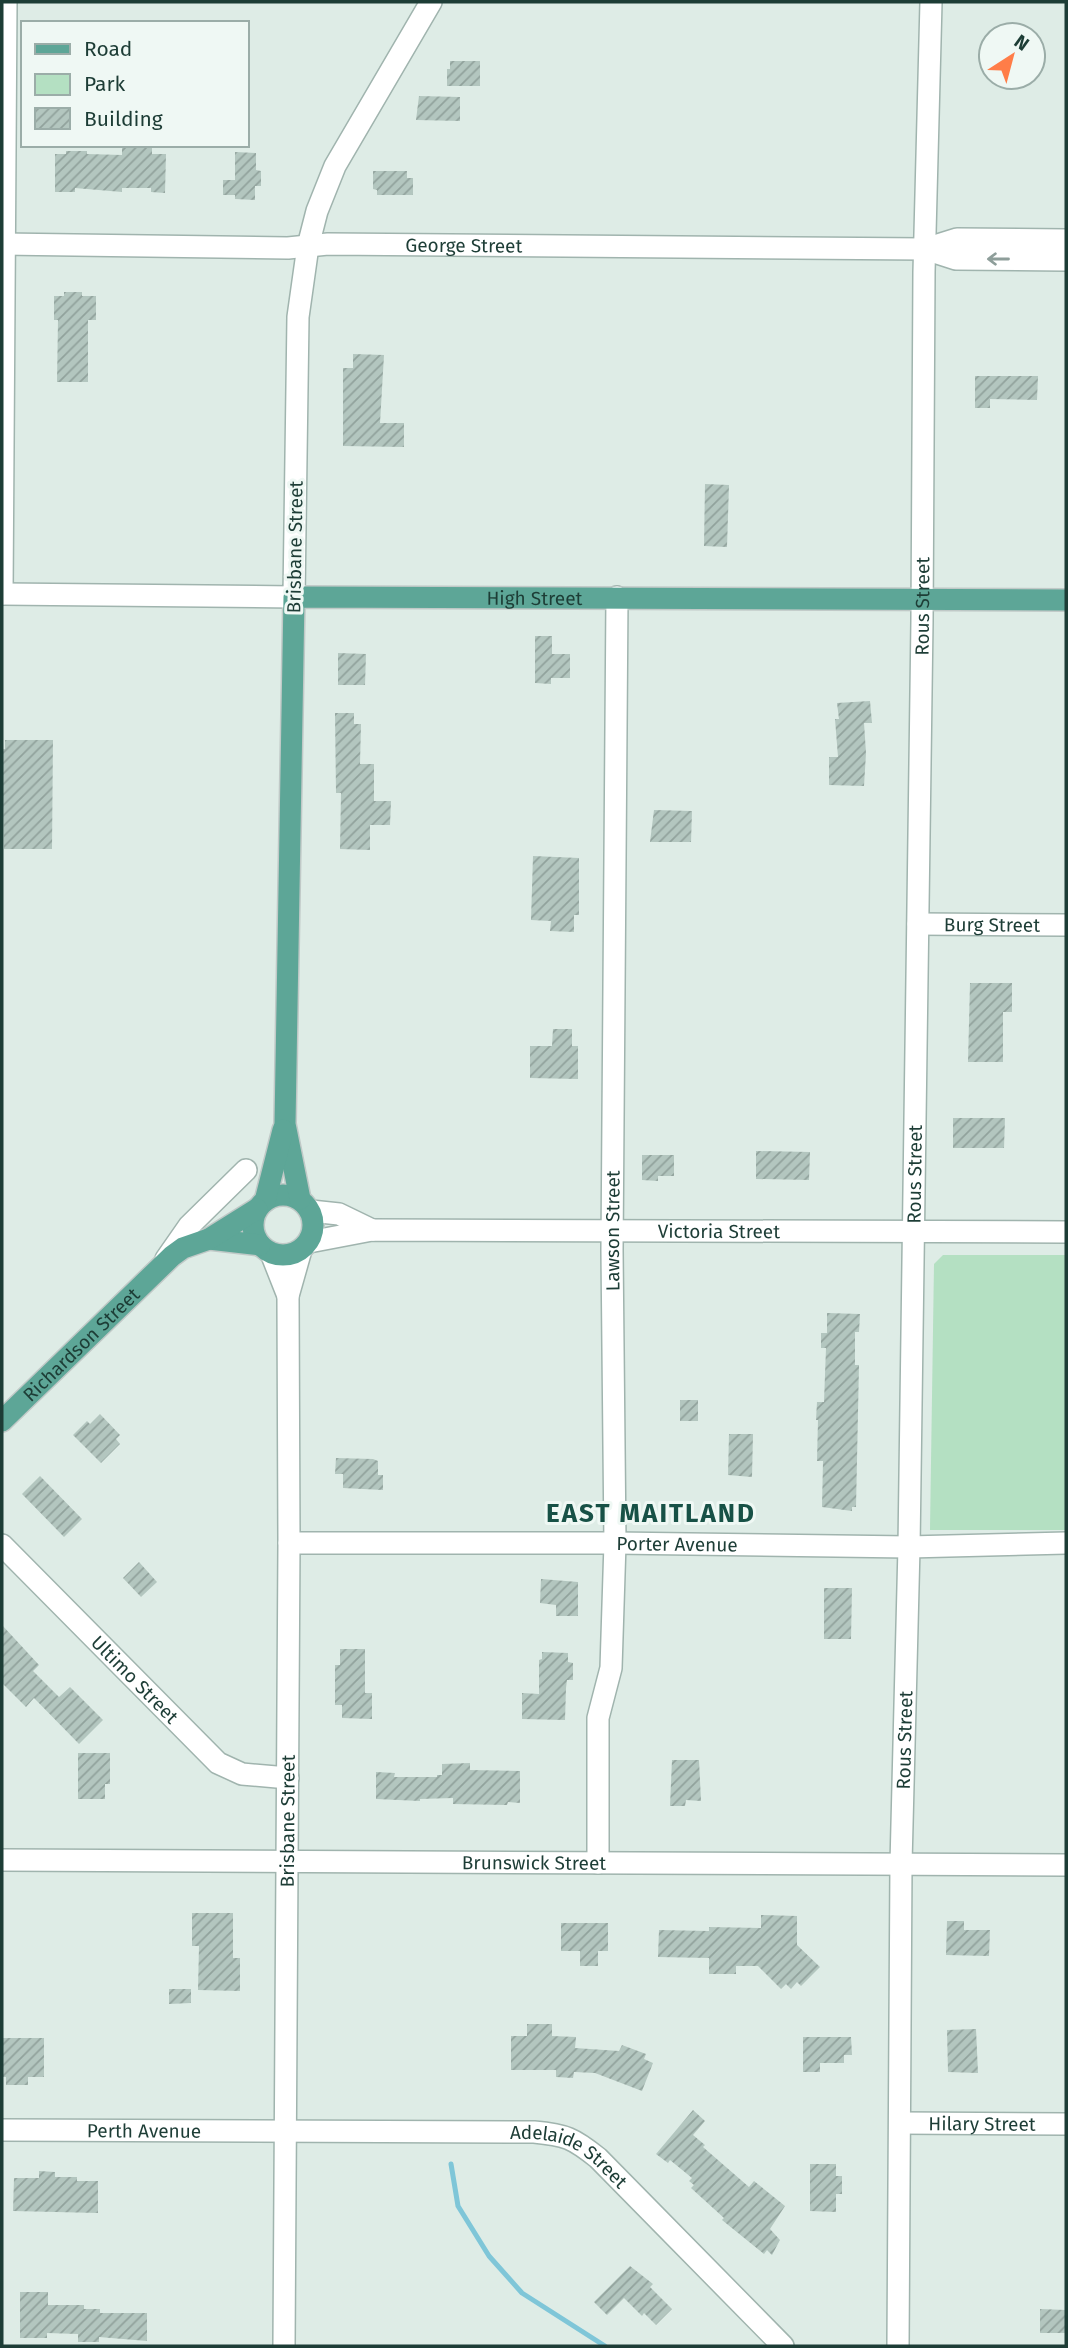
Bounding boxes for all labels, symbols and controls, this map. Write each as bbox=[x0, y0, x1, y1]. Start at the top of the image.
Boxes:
legend bbox=[21, 21, 248, 147]
north arrow bbox=[977, 21, 1047, 91]
text: N bbox=[1010, 30, 1034, 56]
text: Road bbox=[84, 36, 132, 62]
text: Park bbox=[84, 71, 126, 97]
text: Building bbox=[84, 106, 163, 132]
street label: George Street bbox=[405, 233, 523, 257]
one-way arrow bbox=[987, 252, 1010, 266]
street label: Brisbane Street bbox=[282, 480, 308, 614]
street label: Rous Street bbox=[910, 557, 934, 656]
street label: High Street bbox=[486, 586, 583, 610]
street label: Burg Street bbox=[944, 913, 1040, 936]
street label: Rous Street bbox=[902, 1124, 926, 1224]
street label: Lawson Street bbox=[600, 1170, 624, 1291]
street label: Victoria Street bbox=[658, 1219, 780, 1243]
street label: Richardson Street bbox=[18, 1283, 144, 1406]
district label: EAST MAITLAND bbox=[546, 1498, 756, 1529]
street label: Porter Avenue bbox=[616, 1532, 738, 1556]
street label: Ultimo Street bbox=[87, 1631, 184, 1728]
street label: Rous Street bbox=[891, 1690, 917, 1790]
street label: Brisbane Street bbox=[275, 1754, 299, 1887]
street label: Brunswick Street bbox=[462, 1851, 606, 1874]
street label: Hilary Street bbox=[928, 2112, 1036, 2135]
street label: Perth Avenue bbox=[87, 2119, 201, 2142]
street label: Adelaide Street bbox=[510, 2120, 633, 2193]

